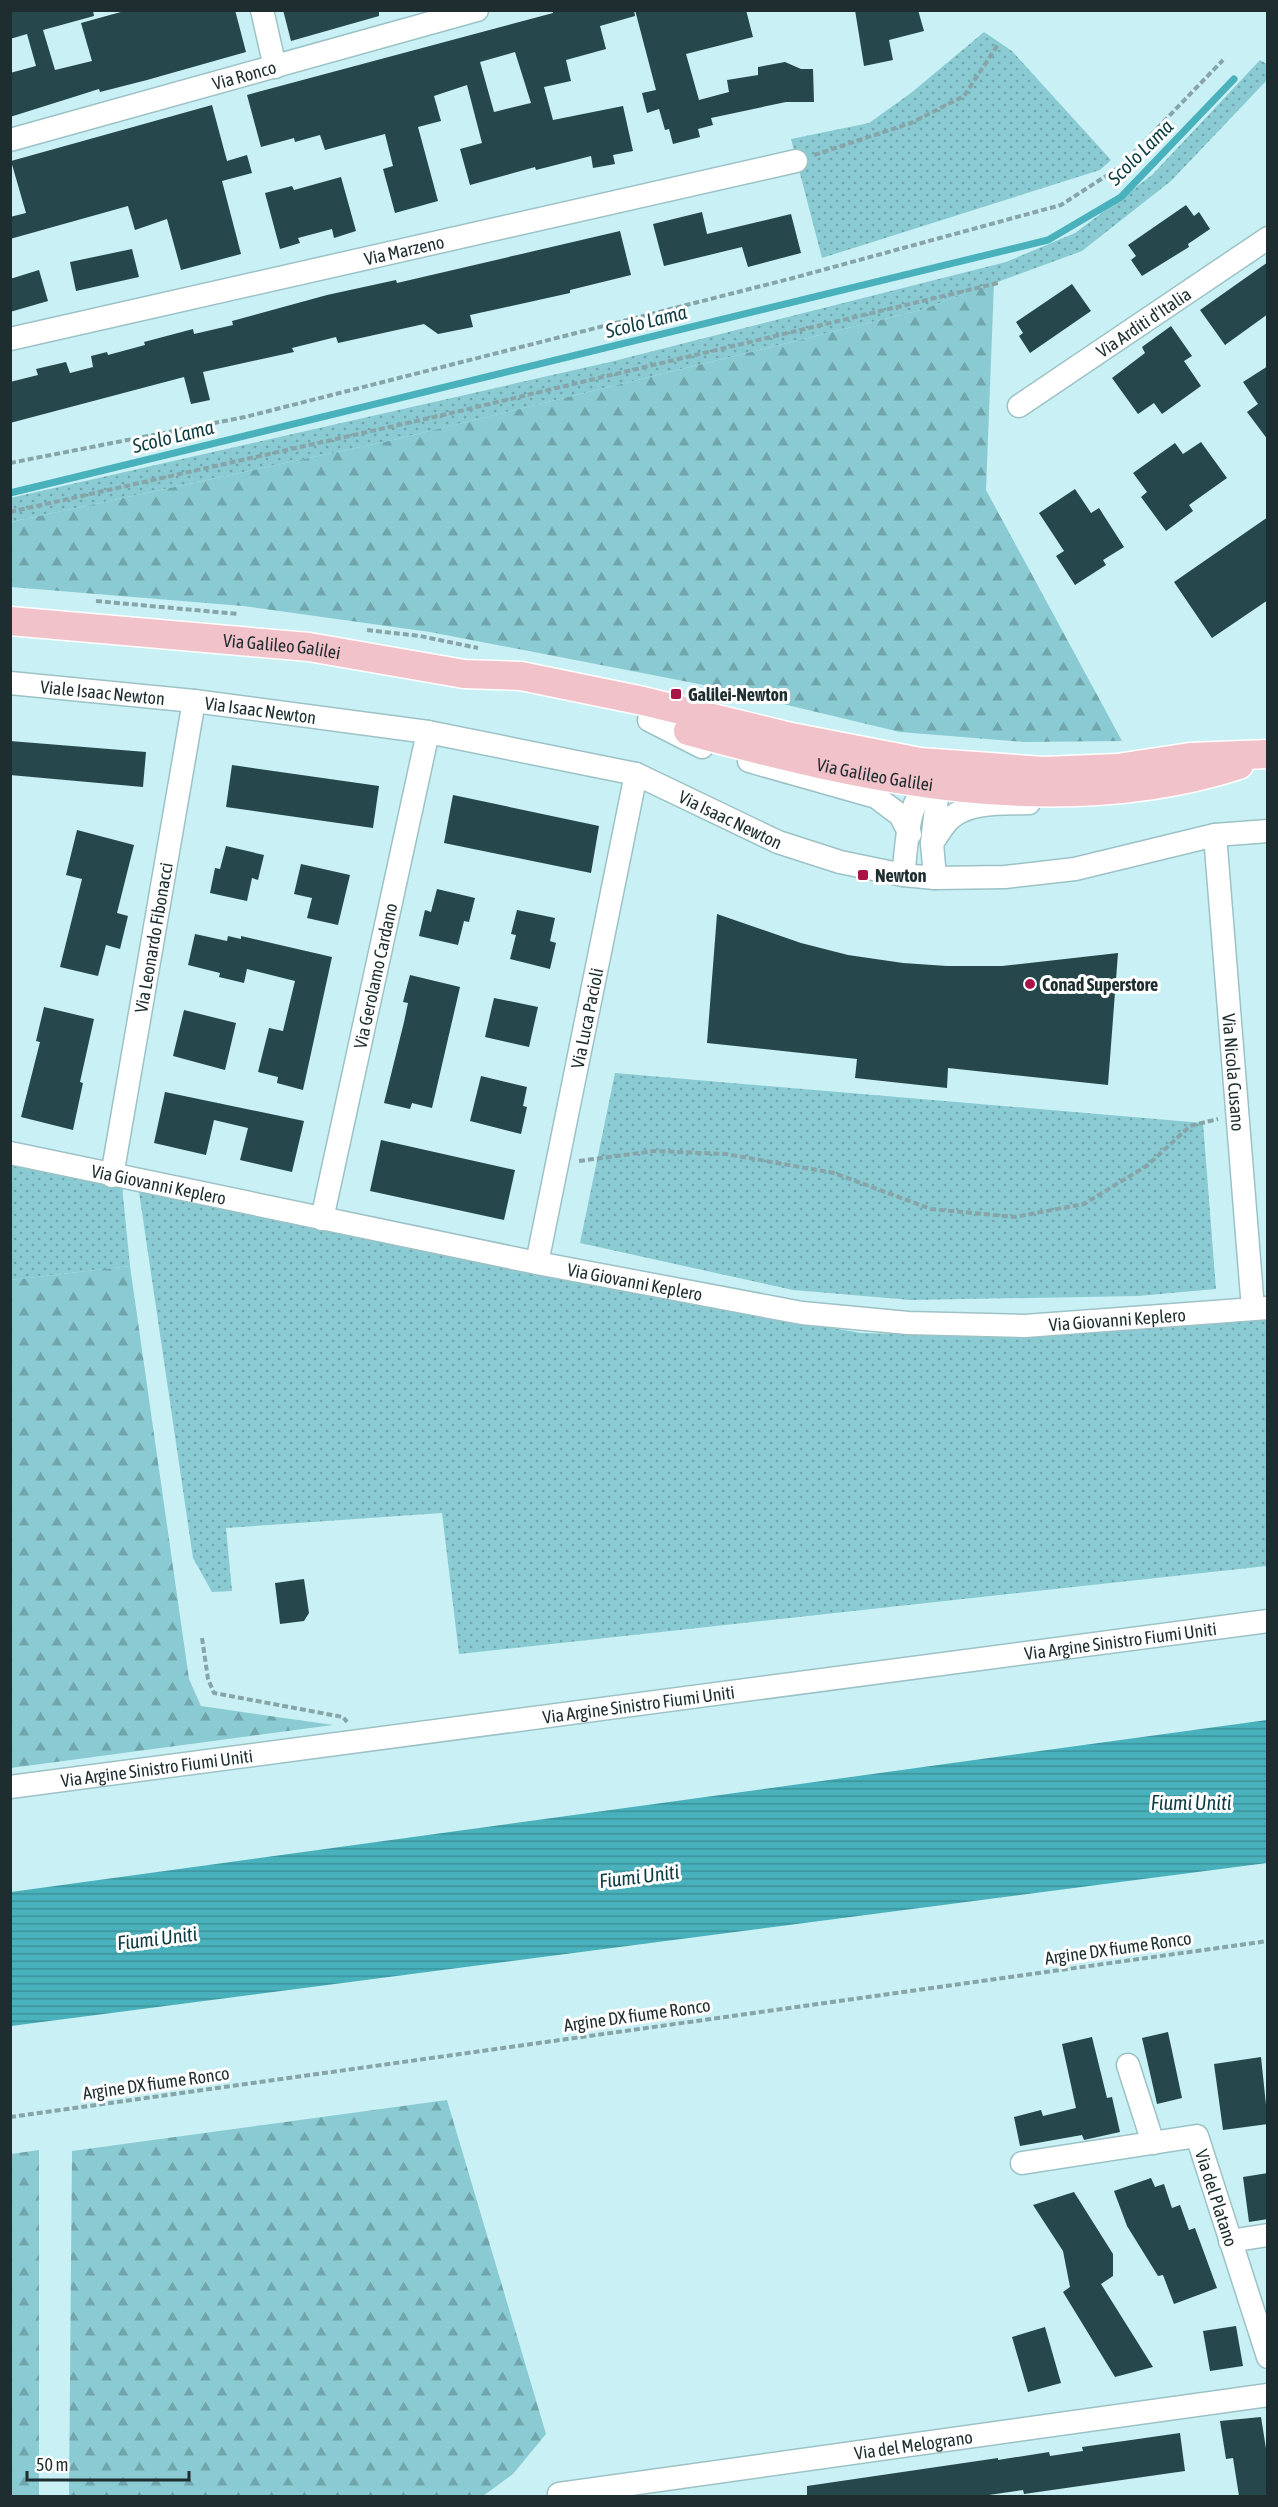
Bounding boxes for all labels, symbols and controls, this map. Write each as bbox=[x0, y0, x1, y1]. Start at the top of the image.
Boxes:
street label: Via Ronco bbox=[210, 56, 278, 94]
water label: Scolo Lama bbox=[1102, 114, 1178, 190]
street label: Via Marzeno bbox=[362, 231, 446, 269]
street label: Via Arditi d'Italia bbox=[1092, 283, 1195, 361]
water label: Scolo Lama bbox=[602, 300, 689, 342]
water label: Scolo Lama bbox=[129, 415, 216, 457]
street label: Via Galileo Galilei bbox=[222, 629, 342, 663]
street label: Viale Isaac Newton bbox=[39, 676, 166, 709]
place label: Galilei-Newton bbox=[688, 684, 788, 705]
marker: Galilei-Newton bbox=[669, 687, 683, 701]
street label: Via Isaac Newton bbox=[204, 692, 318, 728]
street label: Via Galileo Galilei bbox=[815, 753, 935, 795]
street label: Via Isaac Newton bbox=[675, 786, 786, 853]
street label: Via Leonardo Fibonacci bbox=[130, 861, 176, 1014]
place label: Newton bbox=[875, 865, 927, 886]
marker: Newton bbox=[856, 868, 870, 882]
street label: Via Gerolamo Cardano bbox=[349, 901, 401, 1050]
street label: Via Luca Pacioli bbox=[566, 966, 607, 1070]
place label: Conad Superstore bbox=[1042, 974, 1158, 995]
marker: Conad Superstore bbox=[1023, 977, 1037, 991]
street label: Via Nicola Cusano bbox=[1219, 1013, 1249, 1132]
street label: Via Giovanni Keplero bbox=[89, 1160, 228, 1208]
street label: Via Giovanni Keplero bbox=[566, 1258, 704, 1305]
street label: Via Giovanni Keplero bbox=[1048, 1304, 1186, 1335]
street label: Via Argine Sinistro Fiumi Uniti bbox=[1023, 1617, 1218, 1664]
street label: Via Argine Sinistro Fiumi Uniti bbox=[541, 1681, 736, 1727]
street label: Via Argine Sinistro Fiumi Uniti bbox=[59, 1745, 254, 1791]
water label: Fiumi Uniti bbox=[1151, 1791, 1232, 1814]
water label: Fiumi Uniti bbox=[598, 1860, 681, 1892]
water label: Fiumi Uniti bbox=[116, 1922, 199, 1954]
street label: Argine DX fiume Ronco bbox=[1043, 1927, 1193, 1969]
street label: Argine DX fiume Ronco bbox=[562, 1994, 712, 2036]
street label: Argine DX fiume Ronco bbox=[81, 2062, 231, 2104]
street label: Via del Platano bbox=[1191, 2147, 1242, 2249]
street label: Via del Melograno bbox=[853, 2426, 974, 2463]
scale bar bbox=[27, 2444, 189, 2482]
text: 50 m bbox=[36, 2454, 68, 2475]

